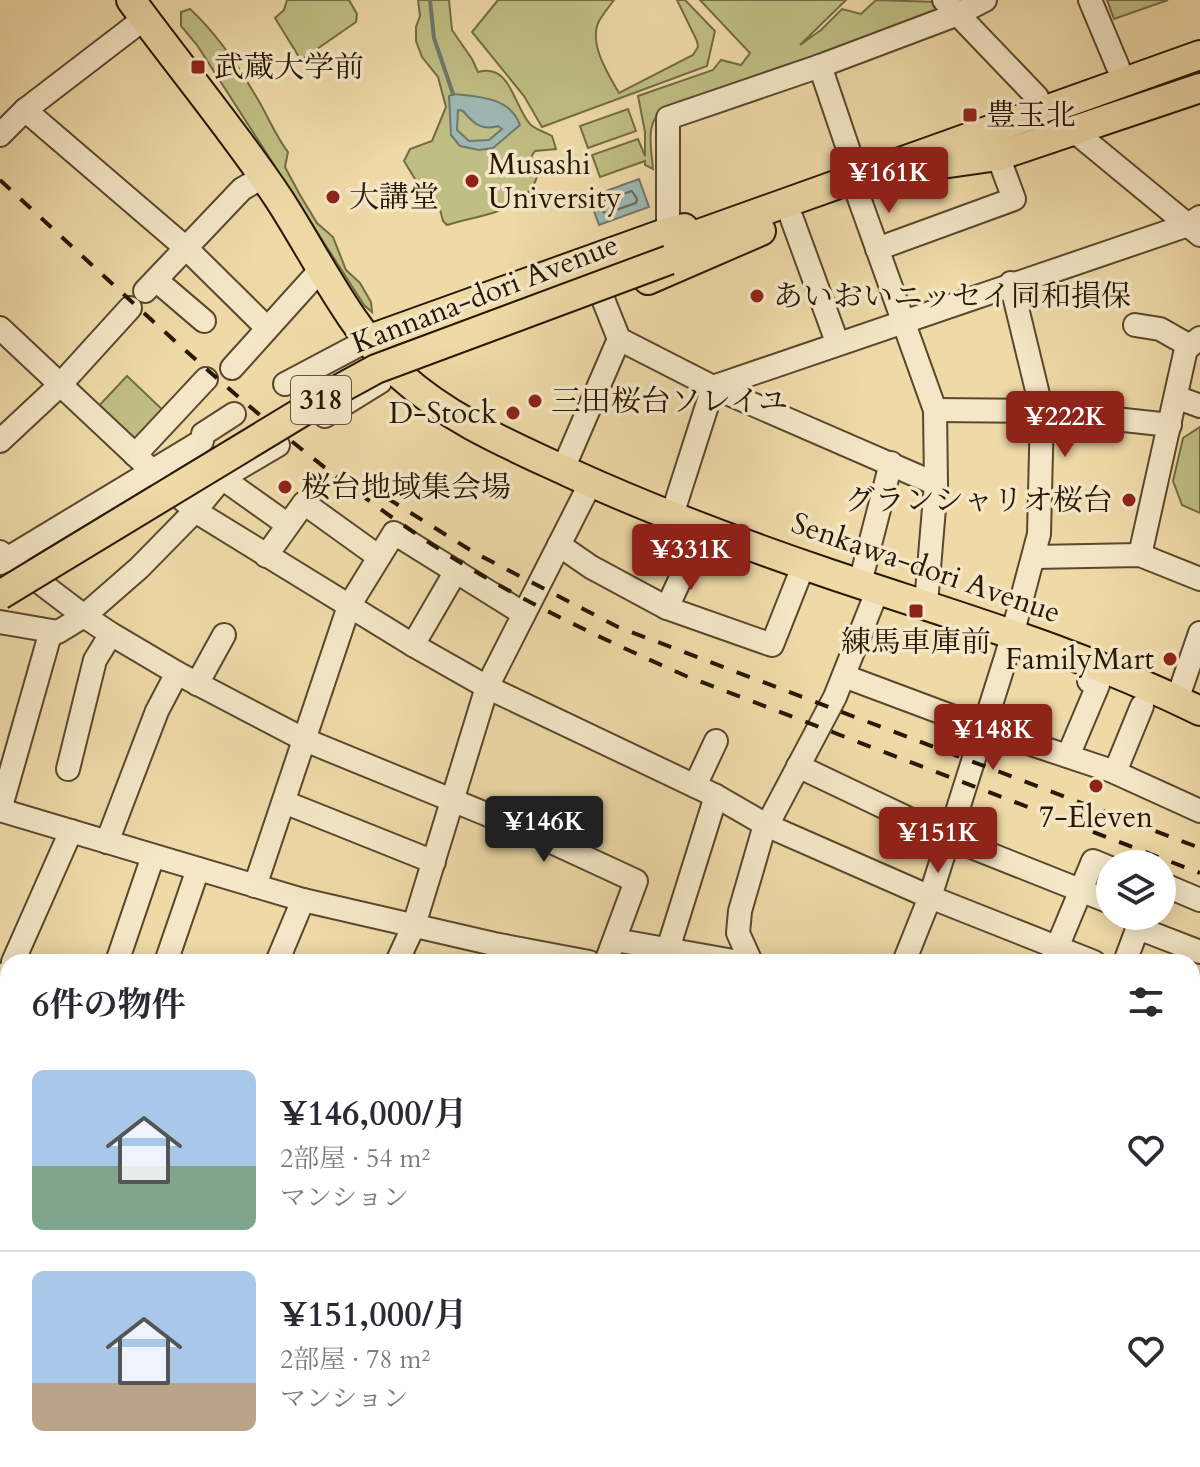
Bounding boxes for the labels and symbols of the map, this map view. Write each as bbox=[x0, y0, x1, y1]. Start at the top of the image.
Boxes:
place label: 武蔵大学前 bbox=[214, 47, 364, 88]
marker: 武蔵大学前 bbox=[189, 58, 207, 76]
place label: 豊玉北 bbox=[986, 95, 1076, 136]
marker: 豊玉北 bbox=[961, 106, 979, 124]
place label: Musashi University bbox=[488, 144, 622, 219]
pin: ¥161K bbox=[833, 147, 945, 215]
marker: Musashi University bbox=[463, 172, 481, 190]
place label: 大講堂 bbox=[349, 177, 439, 218]
marker: 大講堂 bbox=[324, 188, 342, 206]
street label: Kannana-dori Avenue bbox=[346, 224, 624, 364]
place label: あいおいニッセイ同和損保 bbox=[773, 276, 1131, 317]
marker: あいおいニッセイ同和損保 bbox=[748, 287, 766, 305]
road number: 318 bbox=[291, 376, 351, 424]
place label: 三田桜台ソレイユ bbox=[551, 381, 788, 422]
pin: ¥222K bbox=[1009, 391, 1121, 459]
marker: 三田桜台ソレイユ bbox=[526, 392, 544, 410]
place label: D-Stock bbox=[389, 393, 497, 434]
marker: D-Stock bbox=[504, 404, 522, 422]
place label: 桜台地域集会場 bbox=[301, 467, 511, 508]
marker: 桜台地域集会場 bbox=[276, 478, 294, 496]
place label: グランシャリオ桜台 bbox=[845, 480, 1113, 521]
marker: グランシャリオ桜台 bbox=[1120, 491, 1138, 509]
street label: Senkawa-dori Avenue bbox=[786, 503, 1066, 633]
pin: ¥331K bbox=[635, 524, 747, 592]
marker: 練馬車庫前 bbox=[907, 602, 925, 620]
place label: 練馬車庫前 bbox=[841, 622, 991, 663]
place label: FamilyMart bbox=[1005, 639, 1155, 680]
marker: FamilyMart bbox=[1161, 650, 1179, 668]
pin: ¥148K bbox=[937, 704, 1049, 772]
marker: 7-Eleven bbox=[1087, 777, 1105, 795]
pin: ¥146K bbox=[488, 796, 600, 864]
place label: 7-Eleven bbox=[1039, 797, 1153, 838]
pin: ¥151K bbox=[882, 807, 994, 875]

